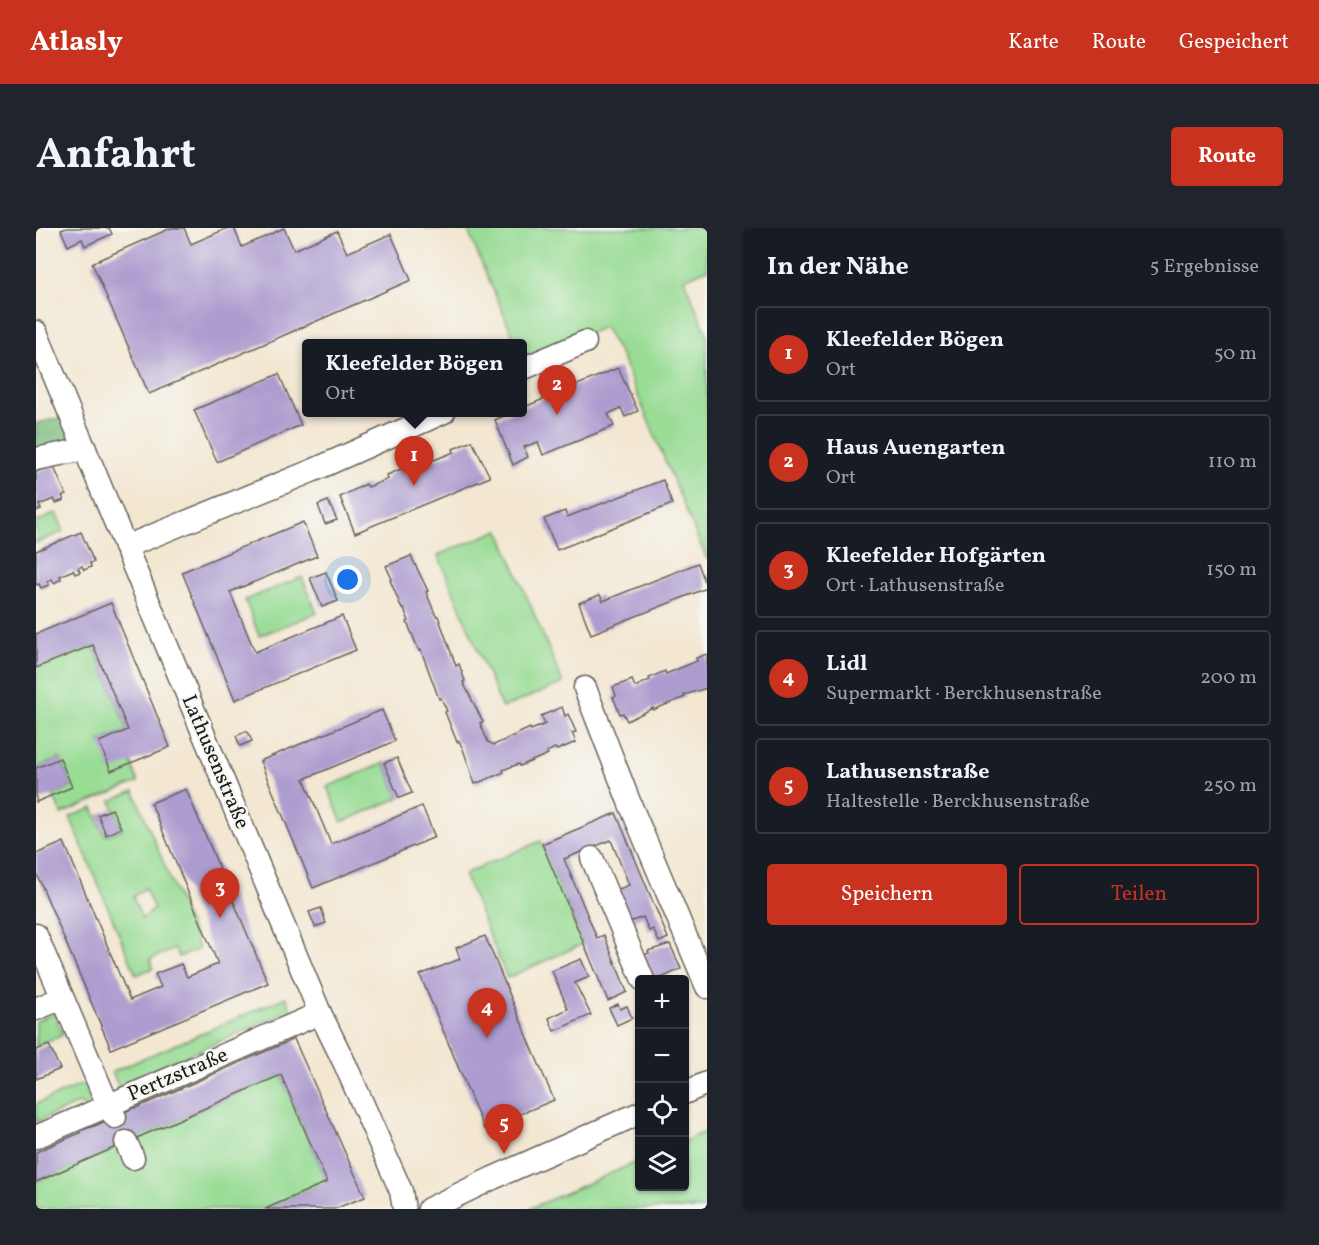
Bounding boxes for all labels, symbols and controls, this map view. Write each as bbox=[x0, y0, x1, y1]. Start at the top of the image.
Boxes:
text: Atlasly bbox=[30, 23, 123, 62]
text: Karte bbox=[1008, 28, 1059, 57]
text: Route bbox=[1092, 28, 1146, 57]
text: Gespeichert bbox=[1179, 28, 1289, 57]
text: Anfahrt bbox=[36, 127, 196, 186]
button: Route bbox=[1171, 127, 1283, 186]
text: In der Nähe bbox=[767, 249, 909, 285]
text: 5 Ergebnisse bbox=[1150, 253, 1259, 281]
text: Kleefelder Bögen bbox=[826, 325, 1004, 356]
popup bbox=[302, 339, 527, 417]
text: 1 bbox=[784, 340, 793, 368]
text: 50 m bbox=[1214, 340, 1257, 368]
text: Kleefelder Bögen bbox=[326, 349, 503, 380]
text: Ort bbox=[826, 356, 856, 384]
pin: 2 bbox=[538, 366, 576, 415]
text: Ort bbox=[326, 380, 356, 408]
text: Haus Auengarten bbox=[826, 433, 1006, 464]
pin: 1 bbox=[394, 436, 434, 486]
text: 2 bbox=[783, 448, 794, 476]
text: 110 m bbox=[1208, 448, 1257, 476]
text: Ort bbox=[826, 464, 856, 492]
text: Kleefelder Hofgärten bbox=[826, 541, 1046, 572]
text: 3 bbox=[783, 556, 794, 584]
text: 150 m bbox=[1206, 556, 1257, 584]
your location bbox=[333, 565, 362, 594]
text: Ort · Lathusenstraße bbox=[826, 572, 1004, 600]
text: Lidl bbox=[826, 649, 868, 680]
text: 4 bbox=[782, 664, 795, 692]
text: 200 m bbox=[1200, 664, 1257, 692]
text: Supermarkt · Berckhusenstraße bbox=[826, 680, 1102, 708]
street label: Lathusenstraße bbox=[174, 690, 256, 834]
text: Lathusenstraße bbox=[826, 757, 990, 788]
text: 5 bbox=[784, 772, 793, 800]
text: 250 m bbox=[1203, 772, 1257, 800]
text: Haltestelle · Berckhusenstraße bbox=[826, 788, 1090, 816]
button: Speichern bbox=[767, 864, 1007, 925]
button: Teilen bbox=[1019, 864, 1259, 925]
pin: 3 bbox=[200, 868, 240, 918]
map controls bbox=[635, 975, 689, 1191]
button: + bbox=[635, 975, 689, 1029]
pin: 4 bbox=[468, 988, 506, 1038]
button: − bbox=[635, 1029, 689, 1083]
street label: Pertzstraße bbox=[123, 1041, 233, 1109]
button: locate bbox=[635, 1083, 689, 1137]
pin: 5 bbox=[484, 1104, 524, 1154]
button: layers bbox=[635, 1137, 689, 1191]

